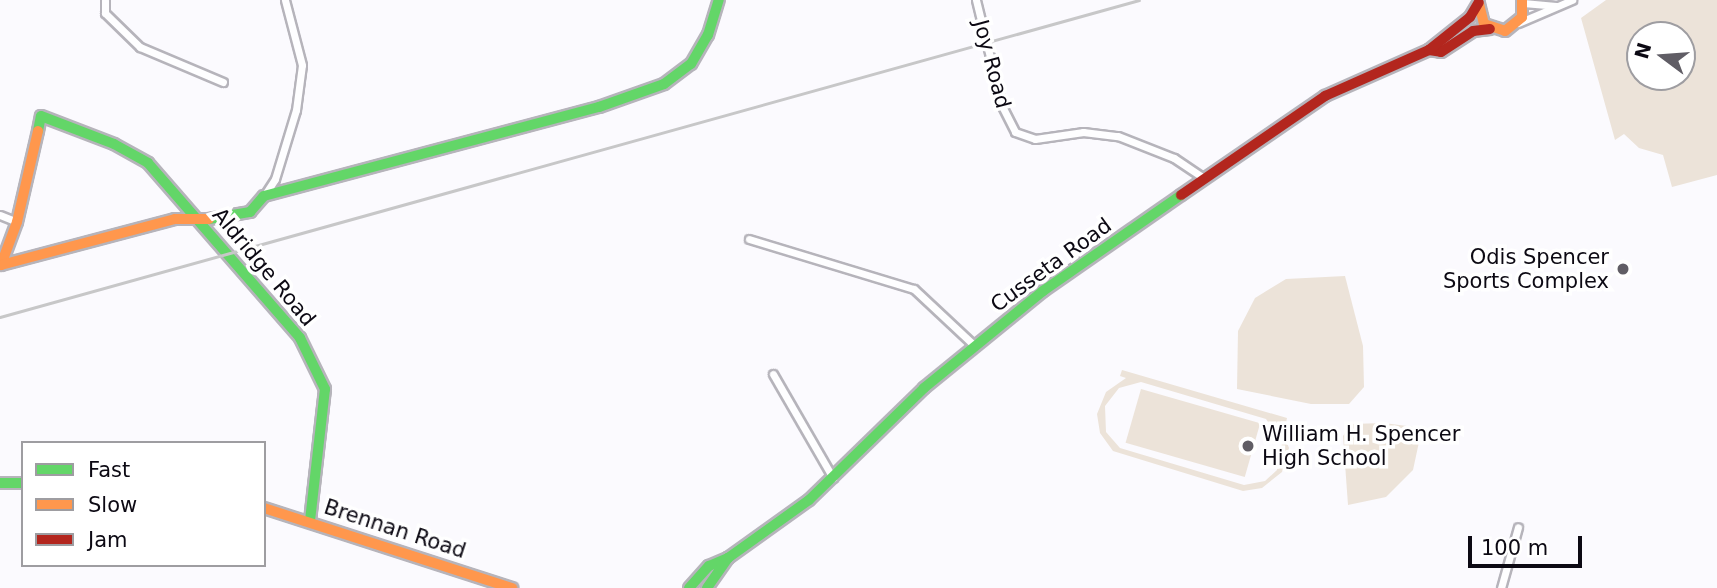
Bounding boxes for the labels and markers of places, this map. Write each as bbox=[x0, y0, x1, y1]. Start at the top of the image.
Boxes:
place label: Odis Spencer Sports Complex bbox=[1443, 244, 1609, 294]
marker: Odis Spencer Sports Complex bbox=[1615, 261, 1631, 277]
place label: William H. Spencer High School bbox=[1262, 421, 1460, 471]
marker: William H. Spencer High School bbox=[1240, 438, 1256, 454]

